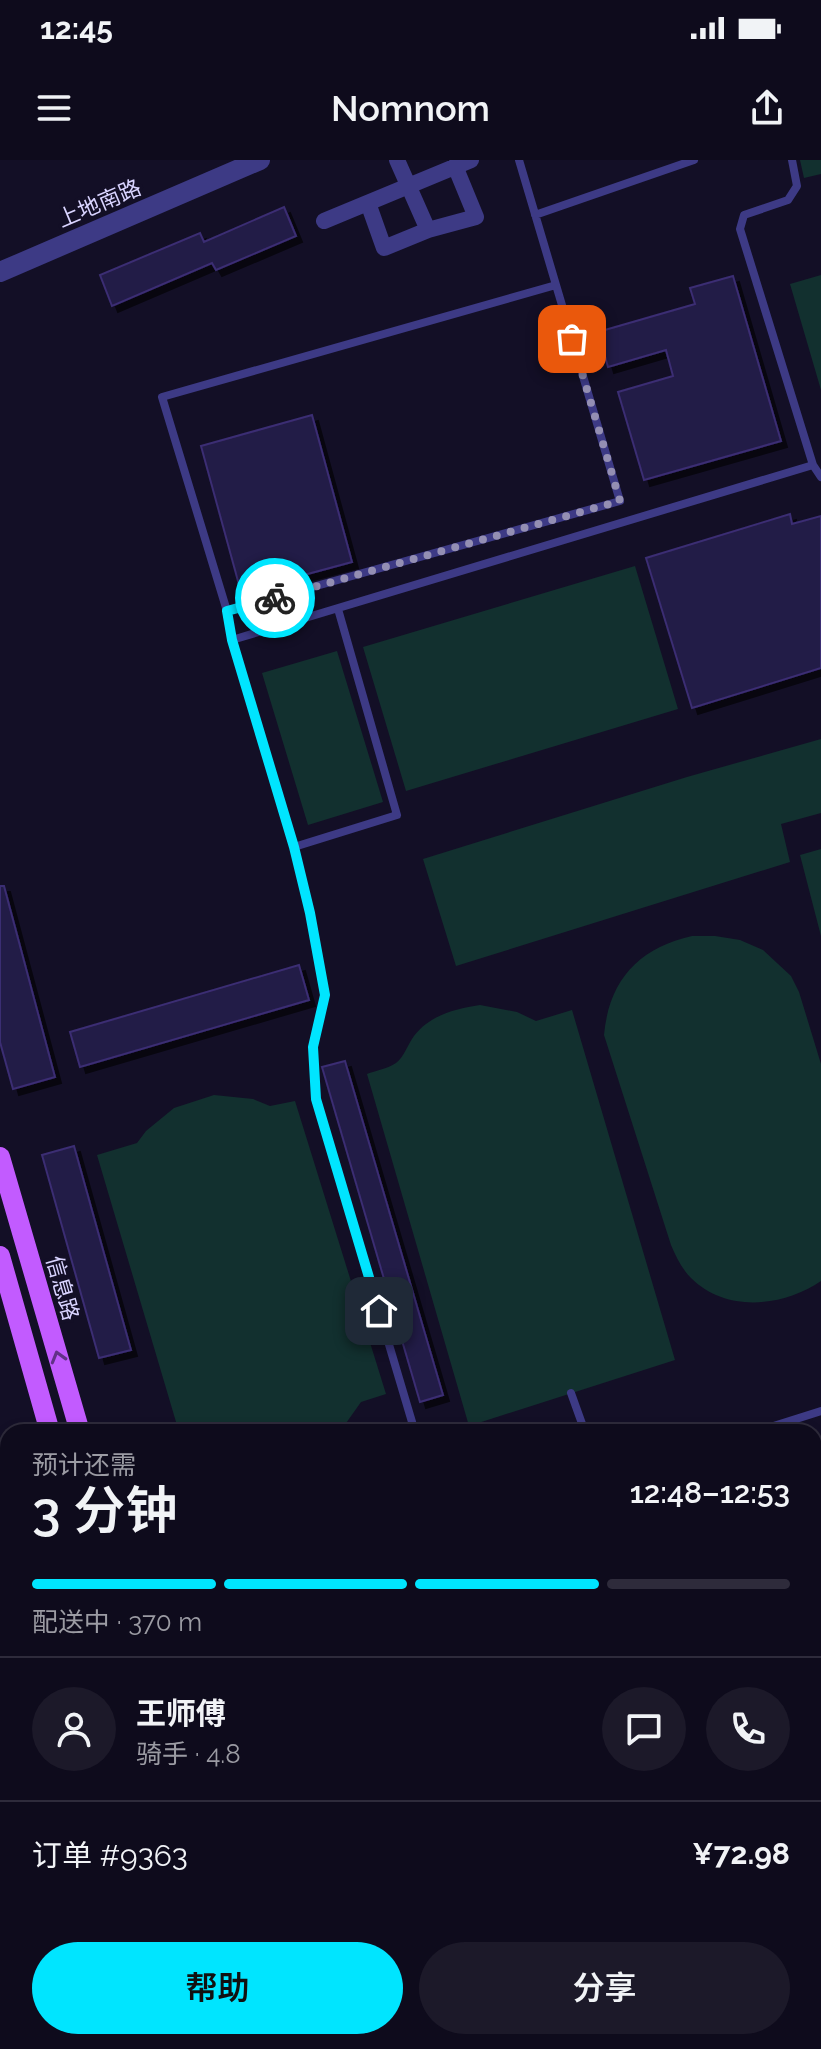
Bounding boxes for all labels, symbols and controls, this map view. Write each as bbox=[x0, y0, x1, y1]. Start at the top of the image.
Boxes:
text: 12:45 bbox=[40, 11, 113, 46]
icon: menu bbox=[32, 86, 76, 130]
icon: share bbox=[745, 86, 789, 130]
text: Nomnom bbox=[331, 87, 490, 129]
street label: 上地南路 bbox=[53, 174, 145, 232]
pin bbox=[538, 305, 606, 373]
icon: bag bbox=[550, 317, 594, 361]
courier bbox=[235, 558, 315, 638]
icon: bike bbox=[253, 576, 297, 620]
street label: 信息路 bbox=[41, 1253, 85, 1323]
pin bbox=[345, 1277, 413, 1345]
icon: home bbox=[357, 1289, 401, 1333]
one-way arrow bbox=[51, 1351, 67, 1365]
text: 预计还需 bbox=[32, 1450, 136, 1480]
text: 12:48–12:53 bbox=[630, 1475, 790, 1510]
text: 3 分钟 bbox=[32, 1480, 177, 1541]
text: 配送中 · 370 m bbox=[32, 1607, 202, 1637]
button: person bbox=[32, 1687, 116, 1771]
button: chat bbox=[602, 1687, 686, 1771]
button: phone bbox=[706, 1687, 790, 1771]
text: 王师傅 bbox=[136, 1696, 226, 1731]
text: 骑手 · 4.8 bbox=[136, 1739, 241, 1769]
text: ¥72.98 bbox=[692, 1836, 790, 1871]
text: 订单 #9363 bbox=[32, 1838, 188, 1873]
button: 帮助 bbox=[32, 1942, 403, 2034]
button: 分享 bbox=[419, 1942, 790, 2034]

